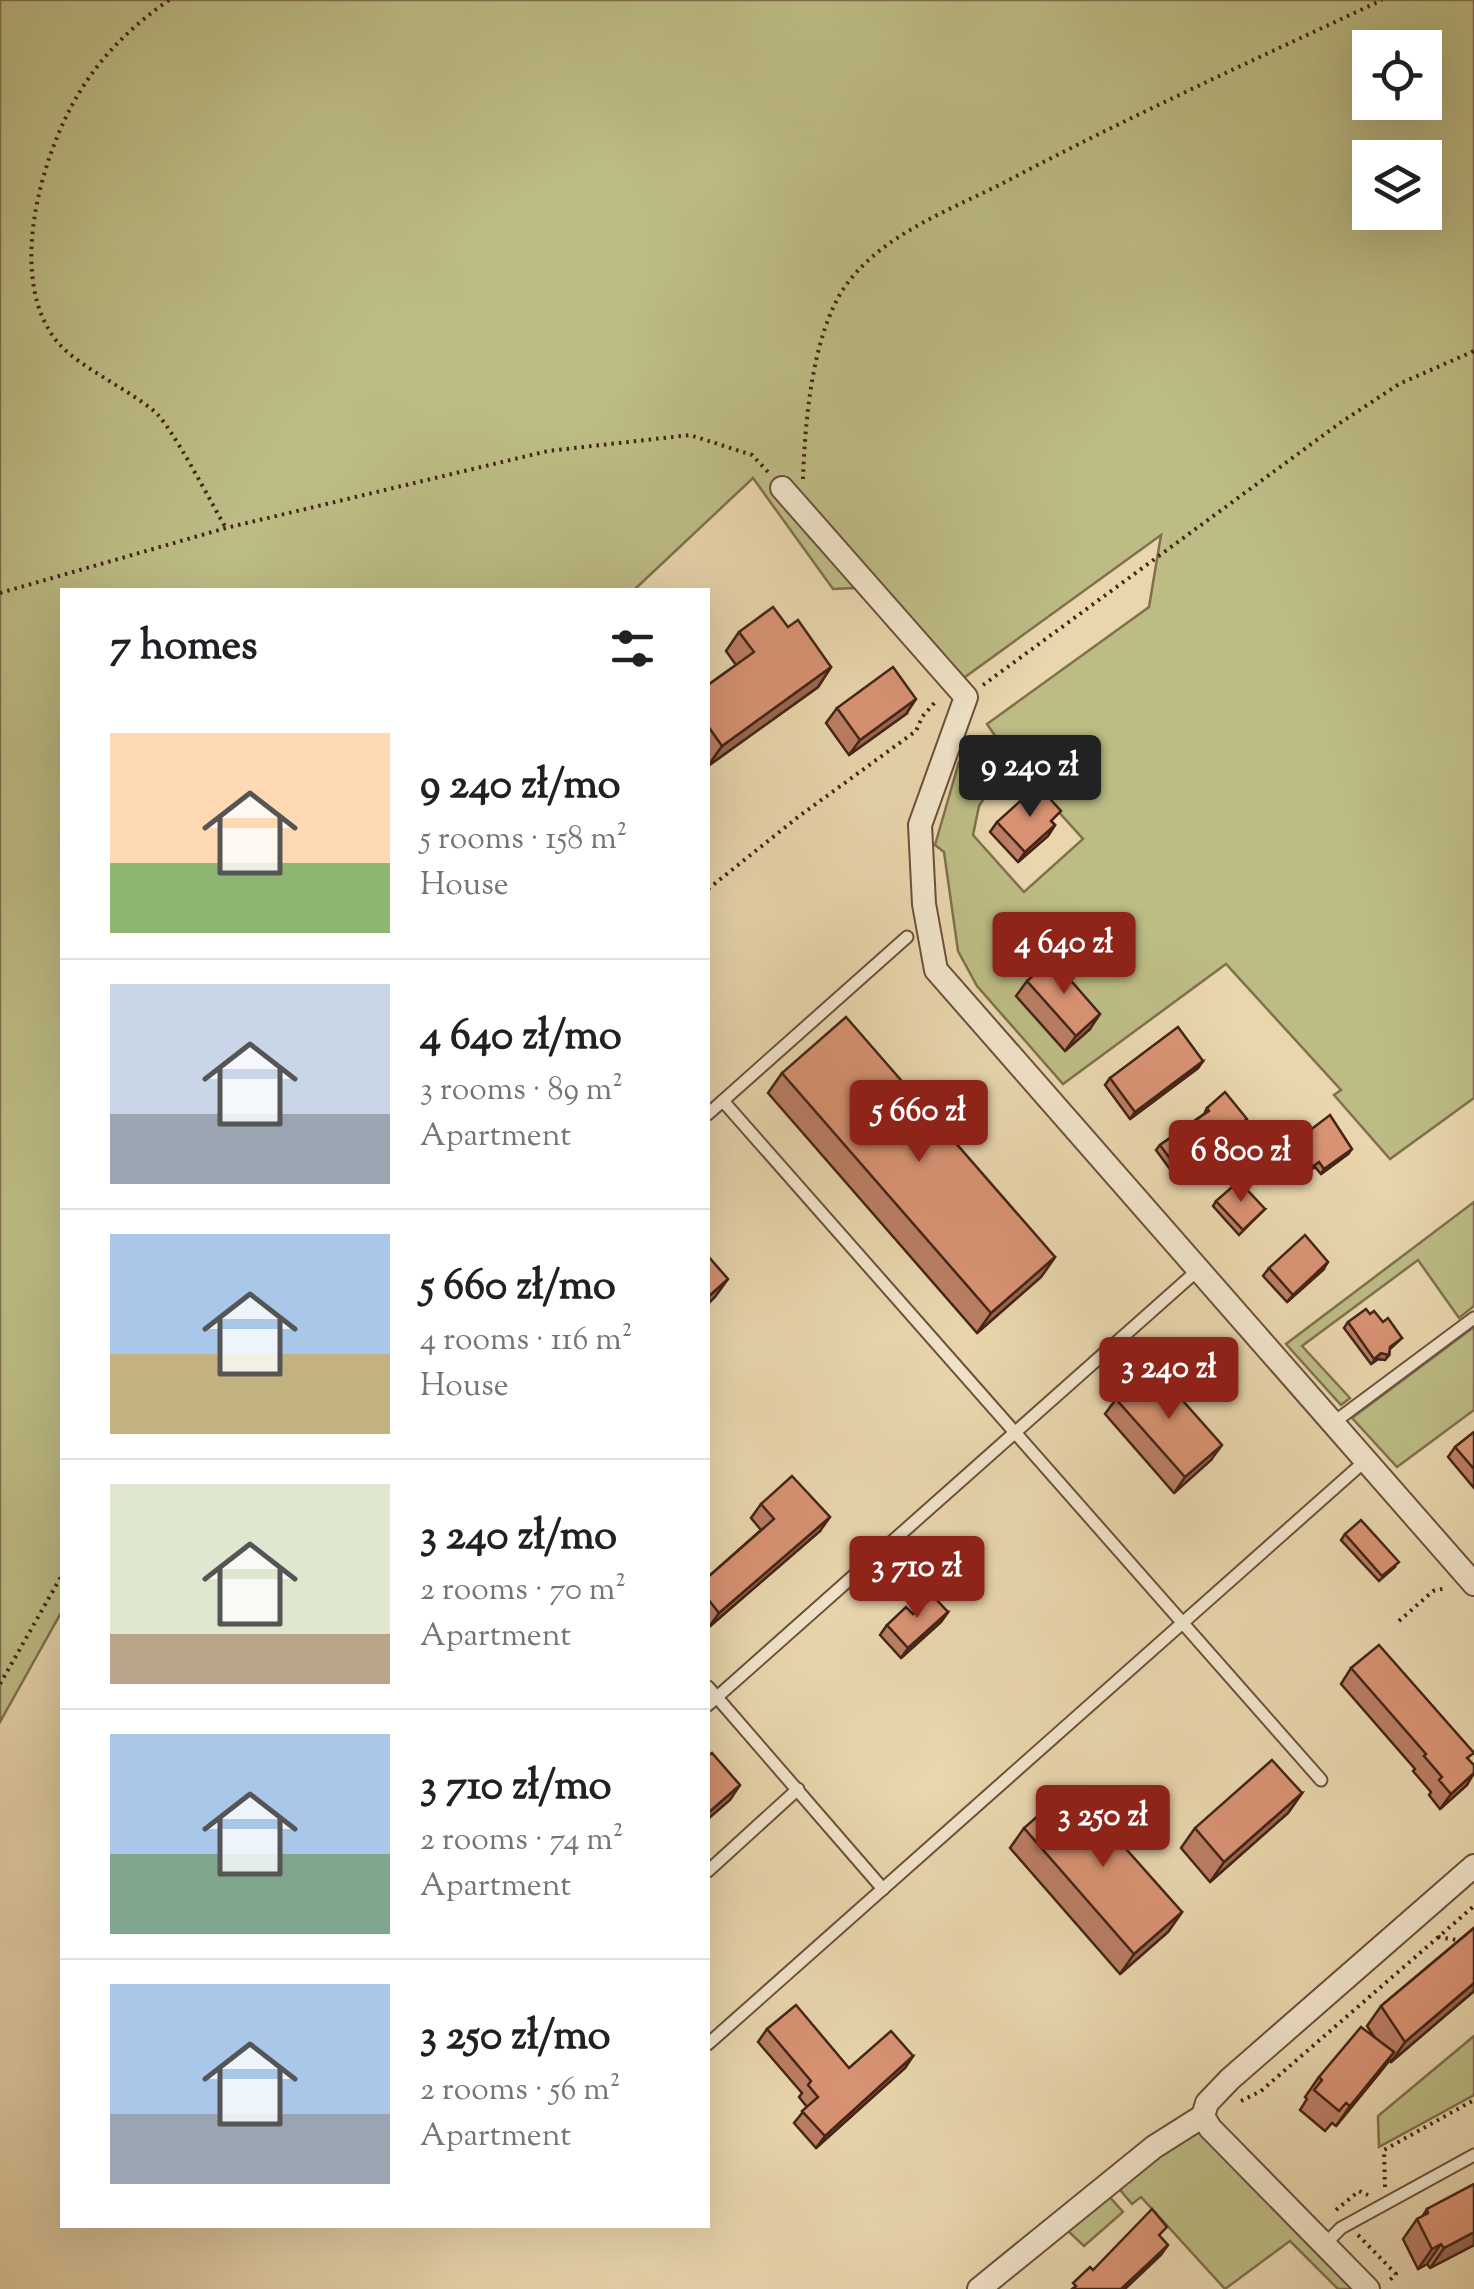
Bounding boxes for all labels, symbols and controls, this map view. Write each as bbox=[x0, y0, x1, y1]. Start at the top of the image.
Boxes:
map controls bbox=[1352, 30, 1442, 230]
button: locate bbox=[1352, 30, 1442, 120]
button: layers bbox=[1352, 140, 1442, 230]
text: 7 homes bbox=[110, 618, 258, 678]
icon: filters bbox=[605, 621, 660, 676]
pin: 9 240 zł bbox=[927, 735, 1133, 820]
text: 9 240 zł bbox=[981, 744, 1079, 790]
text: 9 240 zł/mo bbox=[420, 757, 620, 817]
icon: home bbox=[190, 773, 310, 893]
text: 5 rooms · 158 m² bbox=[420, 817, 627, 863]
text: House bbox=[420, 863, 509, 909]
pin: 4 640 zł bbox=[961, 912, 1167, 997]
text: 4 640 zł bbox=[1015, 921, 1113, 967]
text: 4 640 zł/mo bbox=[420, 1008, 622, 1068]
icon: home bbox=[190, 1024, 310, 1144]
text: 3 rooms · 89 m² bbox=[420, 1068, 623, 1114]
pin: 5 660 zł bbox=[816, 1080, 1022, 1165]
text: 5 660 zł bbox=[872, 1089, 966, 1135]
text: Apartment bbox=[420, 1114, 571, 1160]
pin: 6 800 zł bbox=[1138, 1120, 1344, 1205]
text: 6 800 zł bbox=[1191, 1129, 1291, 1175]
text: 5 660 zł/mo bbox=[420, 1258, 616, 1318]
icon: home bbox=[190, 1274, 310, 1394]
text: 4 rooms · 116 m² bbox=[420, 1318, 632, 1364]
pin: 3 240 zł bbox=[1066, 1337, 1272, 1422]
text: 3 240 zł bbox=[1121, 1346, 1217, 1392]
text: House bbox=[420, 1364, 509, 1410]
text: 3 240 zł/mo bbox=[420, 1508, 617, 1568]
icon: home bbox=[190, 1524, 310, 1644]
pin: 3 710 zł bbox=[814, 1536, 1020, 1621]
text: 3 710 zł bbox=[871, 1545, 963, 1591]
text: 2 rooms · 70 m² bbox=[420, 1568, 626, 1614]
text: Apartment bbox=[420, 1614, 571, 1660]
text: 3 710 zł/mo bbox=[420, 1758, 611, 1818]
icon: home bbox=[190, 1774, 310, 1894]
pin: 3 250 zł bbox=[1000, 1785, 1206, 1870]
text: 3 250 zł bbox=[1058, 1794, 1148, 1840]
text: 2 rooms · 74 m² bbox=[420, 1818, 624, 1864]
text: Apartment bbox=[420, 1864, 571, 1910]
text: 3 250 zł/mo bbox=[420, 2008, 611, 2068]
icon: home bbox=[190, 2024, 310, 2144]
text: 2 rooms · 56 m² bbox=[420, 2068, 620, 2114]
text: Apartment bbox=[420, 2114, 571, 2160]

